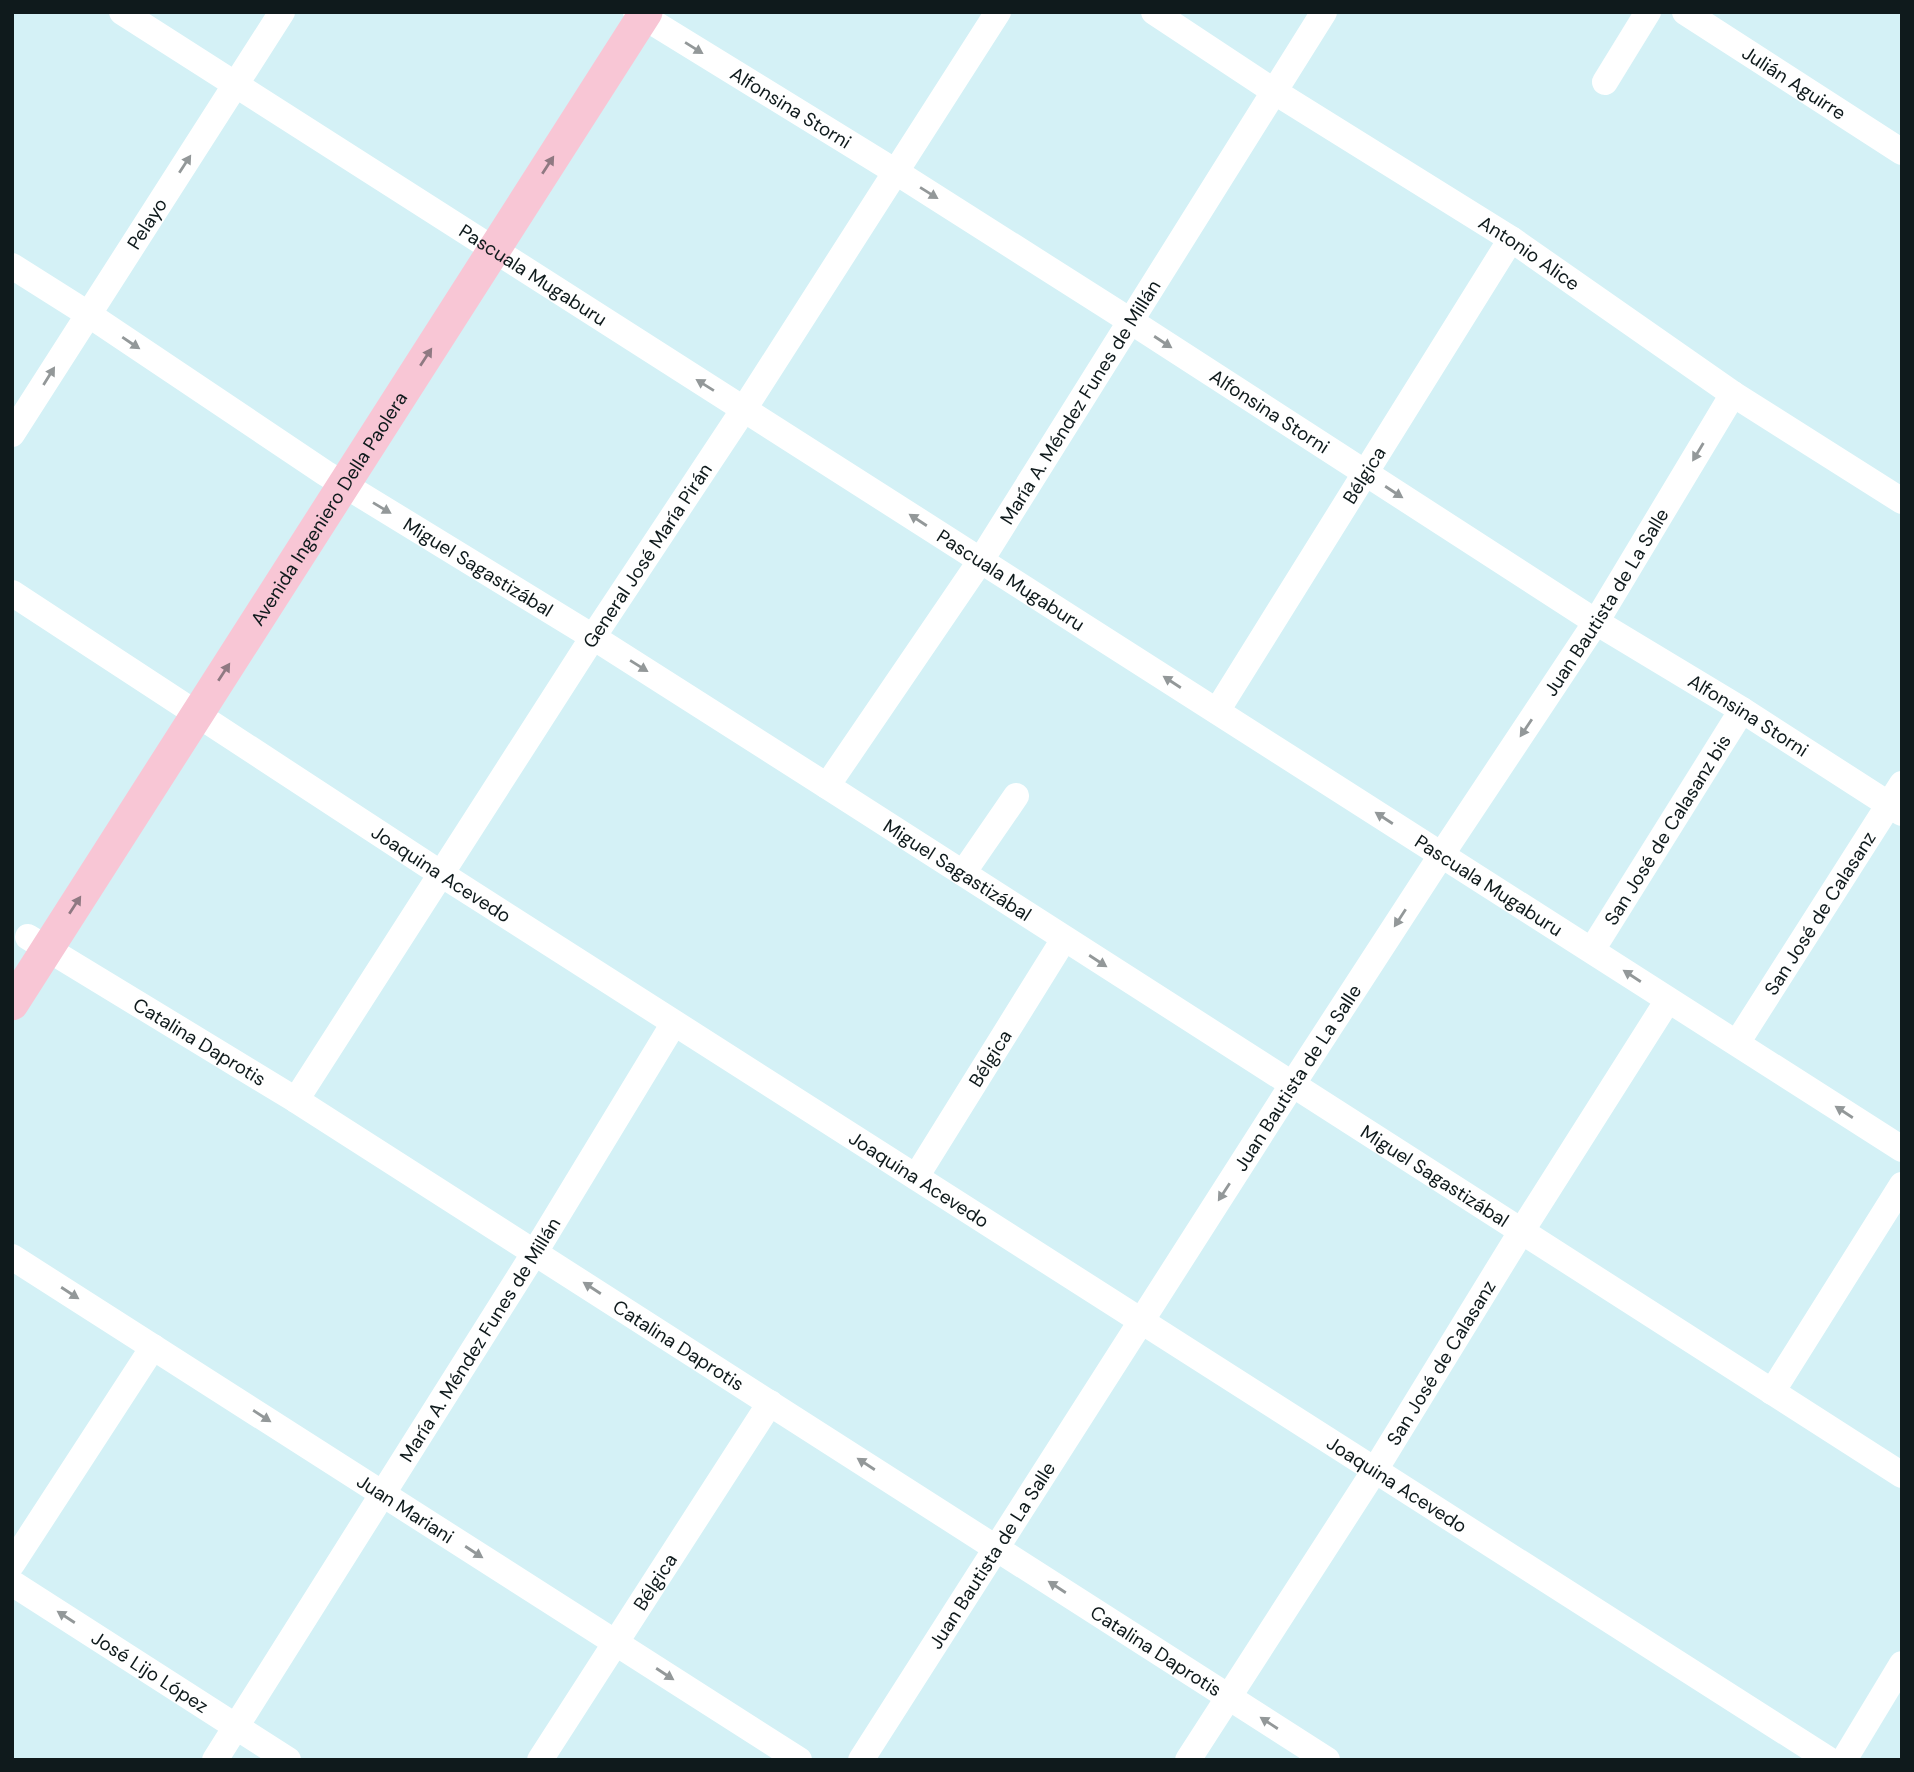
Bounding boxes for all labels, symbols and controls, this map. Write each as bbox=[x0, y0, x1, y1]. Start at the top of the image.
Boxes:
street label: Julián Aguirre bbox=[1738, 40, 1851, 125]
one-way arrow bbox=[684, 41, 704, 54]
street label: Alfonsina Storni bbox=[726, 61, 856, 154]
one-way arrow bbox=[179, 155, 192, 174]
one-way arrow bbox=[542, 155, 555, 175]
one-way arrow bbox=[920, 187, 939, 200]
street label: Pelayo bbox=[121, 193, 173, 254]
street label: Antonio Alice bbox=[1474, 210, 1585, 296]
street label: Pascuala Mugaburu bbox=[455, 218, 612, 331]
street label: María A. Méndez Funes de Millán bbox=[994, 275, 1166, 529]
one-way arrow bbox=[1153, 335, 1172, 348]
one-way arrow bbox=[122, 336, 140, 350]
one-way arrow bbox=[419, 347, 432, 366]
street label: Alfonsina Storni bbox=[1205, 363, 1334, 459]
one-way arrow bbox=[42, 367, 55, 386]
one-way arrow bbox=[696, 378, 715, 391]
street label: Avenida Ingeniero Della Paolera bbox=[245, 387, 413, 630]
street label: Bélgica bbox=[1337, 442, 1391, 508]
one-way arrow bbox=[1692, 443, 1704, 462]
street label: General José María Pirán bbox=[577, 458, 717, 653]
one-way arrow bbox=[1385, 486, 1404, 499]
one-way arrow bbox=[373, 502, 392, 515]
street label: Juan Bautista de La Salle bbox=[1538, 503, 1674, 701]
street label: Miguel Sagastizábal bbox=[399, 511, 558, 622]
one-way arrow bbox=[909, 513, 927, 527]
street label: Pascuala Mugaburu bbox=[932, 523, 1090, 636]
one-way arrow bbox=[629, 660, 648, 673]
one-way arrow bbox=[218, 663, 231, 682]
street label: Alfonsina Storni bbox=[1684, 668, 1813, 762]
one-way arrow bbox=[1162, 676, 1181, 689]
one-way arrow bbox=[1519, 718, 1532, 738]
street label: San José de Calasanz bis bbox=[1598, 729, 1736, 930]
one-way arrow bbox=[1374, 811, 1394, 824]
street label: Miguel Sagastizábal bbox=[879, 813, 1036, 926]
street label: Joaquina Acevedo bbox=[367, 819, 516, 928]
street label: San José de Calasanz bbox=[1758, 827, 1881, 1000]
street label: Pascuala Mugaburu bbox=[1410, 829, 1568, 942]
one-way arrow bbox=[69, 896, 82, 915]
one-way arrow bbox=[1394, 908, 1407, 928]
one-way arrow bbox=[1089, 954, 1108, 967]
one-way arrow bbox=[1622, 970, 1642, 983]
street label: Juan Bautista de La Salle bbox=[1228, 979, 1367, 1176]
street label: Catalina Daprotis bbox=[129, 992, 271, 1091]
street label: Bélgica bbox=[963, 1025, 1017, 1091]
one-way arrow bbox=[1835, 1106, 1854, 1119]
street label: Miguel Sagastizábal bbox=[1356, 1119, 1514, 1232]
street label: Joaquina Acevedo bbox=[844, 1125, 994, 1233]
one-way arrow bbox=[1217, 1182, 1230, 1201]
street label: María A. Méndez Funes de Millán bbox=[394, 1212, 566, 1466]
street label: San José de Calasanz bbox=[1381, 1275, 1501, 1450]
one-way arrow bbox=[582, 1282, 601, 1295]
one-way arrow bbox=[60, 1287, 79, 1300]
street label: Catalina Daprotis bbox=[608, 1294, 749, 1396]
one-way arrow bbox=[252, 1409, 271, 1422]
street label: Joaquina Acevedo bbox=[1322, 1430, 1472, 1538]
one-way arrow bbox=[856, 1457, 875, 1470]
street label: Juan Bautista de La Salle bbox=[923, 1457, 1061, 1653]
street label: Juan Mariani bbox=[352, 1468, 459, 1549]
one-way arrow bbox=[464, 1545, 483, 1558]
street label: Bélgica bbox=[627, 1549, 682, 1615]
one-way arrow bbox=[1047, 1580, 1067, 1593]
street label: Catalina Daprotis bbox=[1086, 1599, 1227, 1702]
one-way arrow bbox=[56, 1611, 75, 1624]
street label: José Lijo López bbox=[87, 1625, 213, 1718]
one-way arrow bbox=[656, 1668, 675, 1681]
one-way arrow bbox=[1260, 1716, 1278, 1730]

